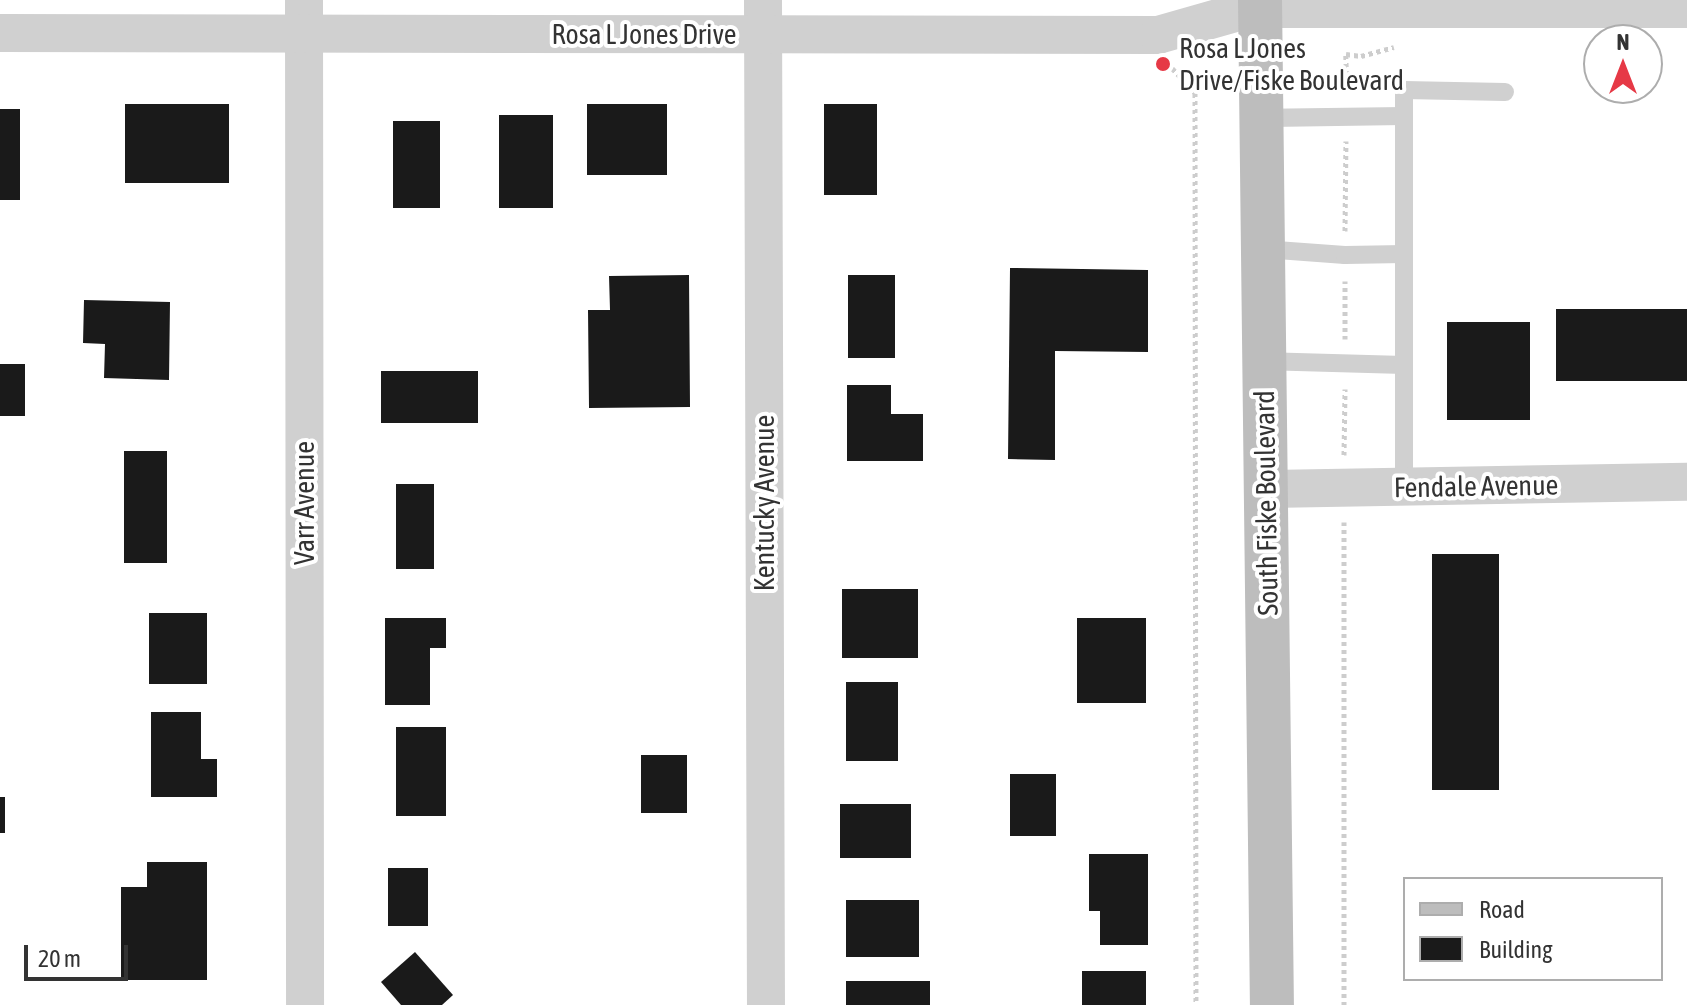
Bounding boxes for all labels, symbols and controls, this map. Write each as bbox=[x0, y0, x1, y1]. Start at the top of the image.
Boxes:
street label: Rosa L Jones Drive bbox=[551, 17, 737, 51]
north arrow bbox=[1583, 24, 1663, 104]
text: N bbox=[1617, 29, 1629, 55]
place label: Rosa L Jones Drive/Fiske Boulevard bbox=[1179, 31, 1404, 97]
marker: Rosa L Jones Drive/Fiske Boulevard bbox=[1154, 55, 1172, 73]
street label: South Fiske Boulevard bbox=[1247, 390, 1285, 616]
street label: Kentucky Avenue bbox=[747, 415, 781, 591]
street label: Varr Avenue bbox=[287, 441, 321, 565]
street label: Fendale Avenue bbox=[1393, 468, 1559, 504]
legend bbox=[1403, 877, 1663, 981]
text: Road bbox=[1479, 896, 1525, 923]
scale bar bbox=[28, 929, 132, 979]
text: Building bbox=[1479, 936, 1552, 963]
text: 20 m bbox=[38, 945, 81, 972]

